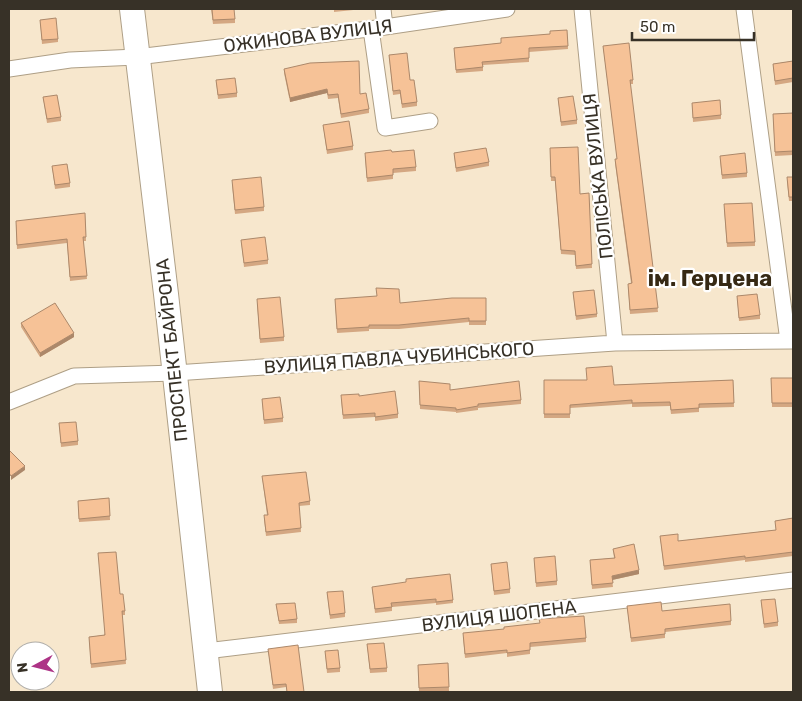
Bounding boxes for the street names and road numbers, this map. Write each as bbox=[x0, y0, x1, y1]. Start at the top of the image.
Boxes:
street label: ОЖИНОВА ВУЛИЦЯ bbox=[222, 15, 394, 57]
street label: ПОЛІСЬКА ВУЛИЦЯ bbox=[578, 92, 618, 260]
street label: ПРОСПЕКТ БАЙРОНА bbox=[151, 257, 193, 443]
street label: ВУЛИЦЯ ПАВЛА ЧУБИНСЬКОГО bbox=[263, 338, 535, 378]
street label: ВУЛИЦЯ ШОПЕНА bbox=[420, 596, 578, 636]

